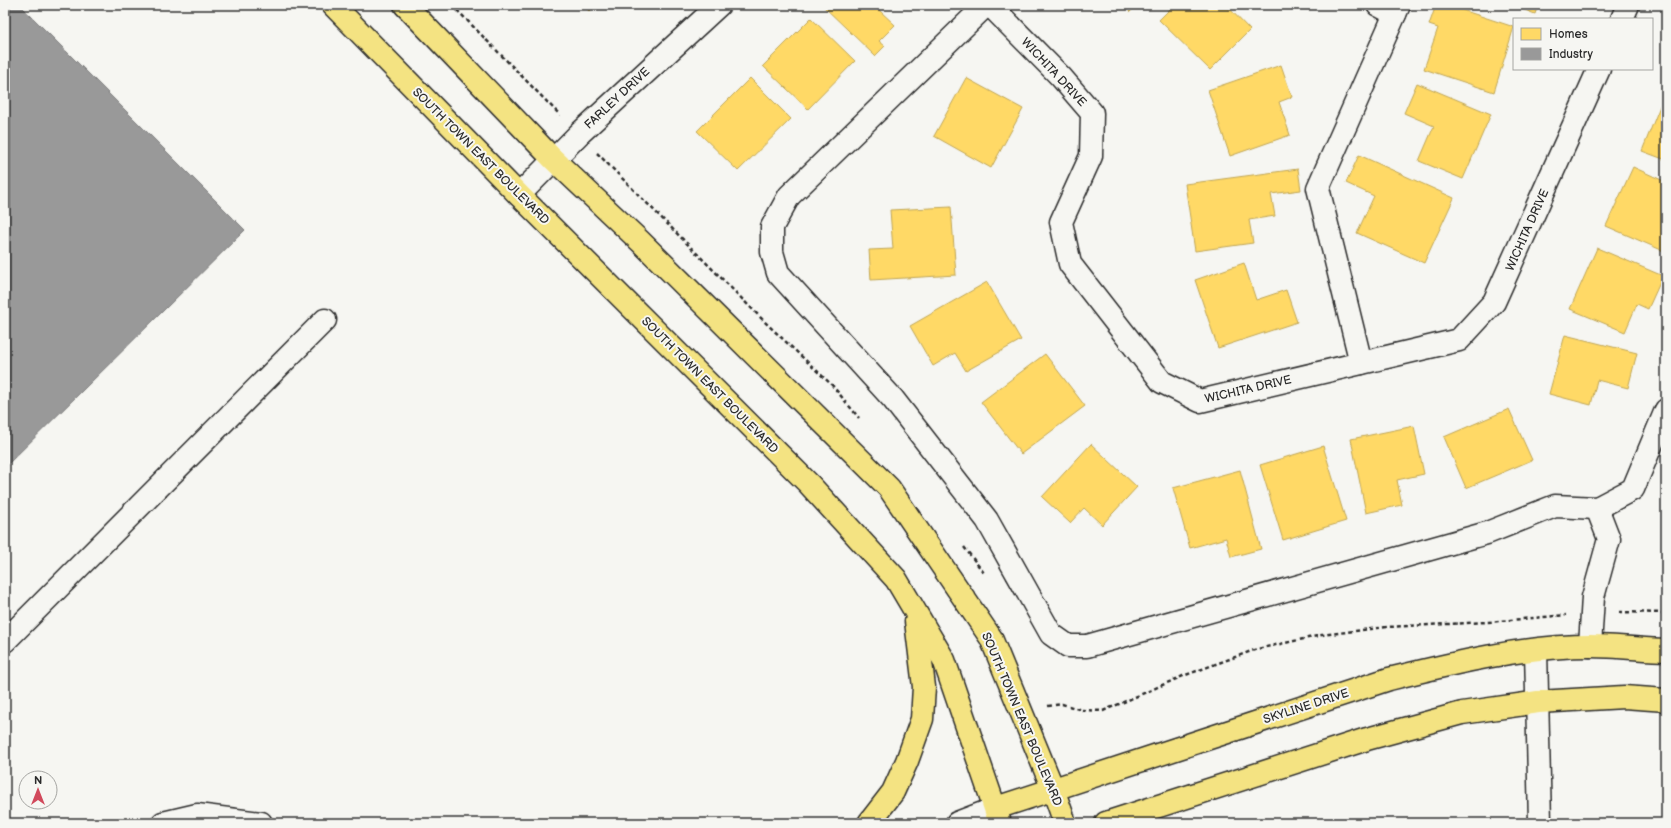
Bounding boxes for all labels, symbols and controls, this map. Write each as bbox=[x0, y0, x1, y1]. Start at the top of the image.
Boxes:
legend bbox=[1513, 18, 1653, 70]
text: Homes bbox=[1549, 27, 1588, 42]
street label: WICHITA DRIVE bbox=[1018, 35, 1089, 110]
text: Industry bbox=[1549, 47, 1594, 62]
street label: FARLEY DRIVE bbox=[582, 64, 653, 132]
street label: SOUTH TOWN EAST BOULEVARD bbox=[409, 85, 552, 228]
street label: WICHITA DRIVE bbox=[1503, 187, 1552, 274]
street label: SOUTH TOWN EAST BOULEVARD bbox=[638, 314, 781, 457]
street label: WICHITA DRIVE bbox=[1203, 372, 1293, 407]
street label: SOUTH TOWN EAST BOULEVARD bbox=[978, 630, 1065, 809]
street label: SKYLINE DRIVE bbox=[1261, 686, 1351, 727]
north arrow bbox=[18, 770, 58, 810]
text: N bbox=[34, 774, 42, 787]

